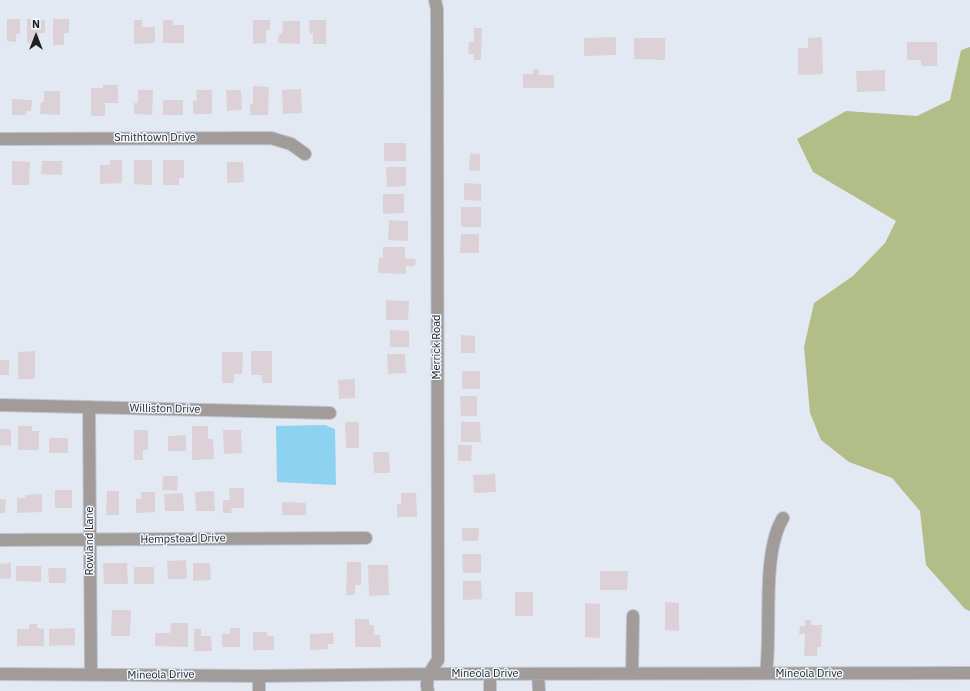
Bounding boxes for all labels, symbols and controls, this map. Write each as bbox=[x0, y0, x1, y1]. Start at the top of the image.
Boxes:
north arrow bbox=[16, 16, 56, 56]
text: N bbox=[32, 17, 40, 31]
street label: Smithtown Drive bbox=[114, 131, 196, 145]
street label: Merrick Road bbox=[430, 314, 444, 380]
street label: Williston Drive bbox=[129, 402, 201, 416]
street label: Rowland Lane bbox=[83, 506, 97, 576]
street label: Hempstead Drive bbox=[140, 532, 226, 546]
street label: Mineola Drive bbox=[451, 667, 519, 681]
street label: Mineola Drive bbox=[775, 667, 843, 681]
street label: Mineola Drive bbox=[127, 668, 195, 682]

